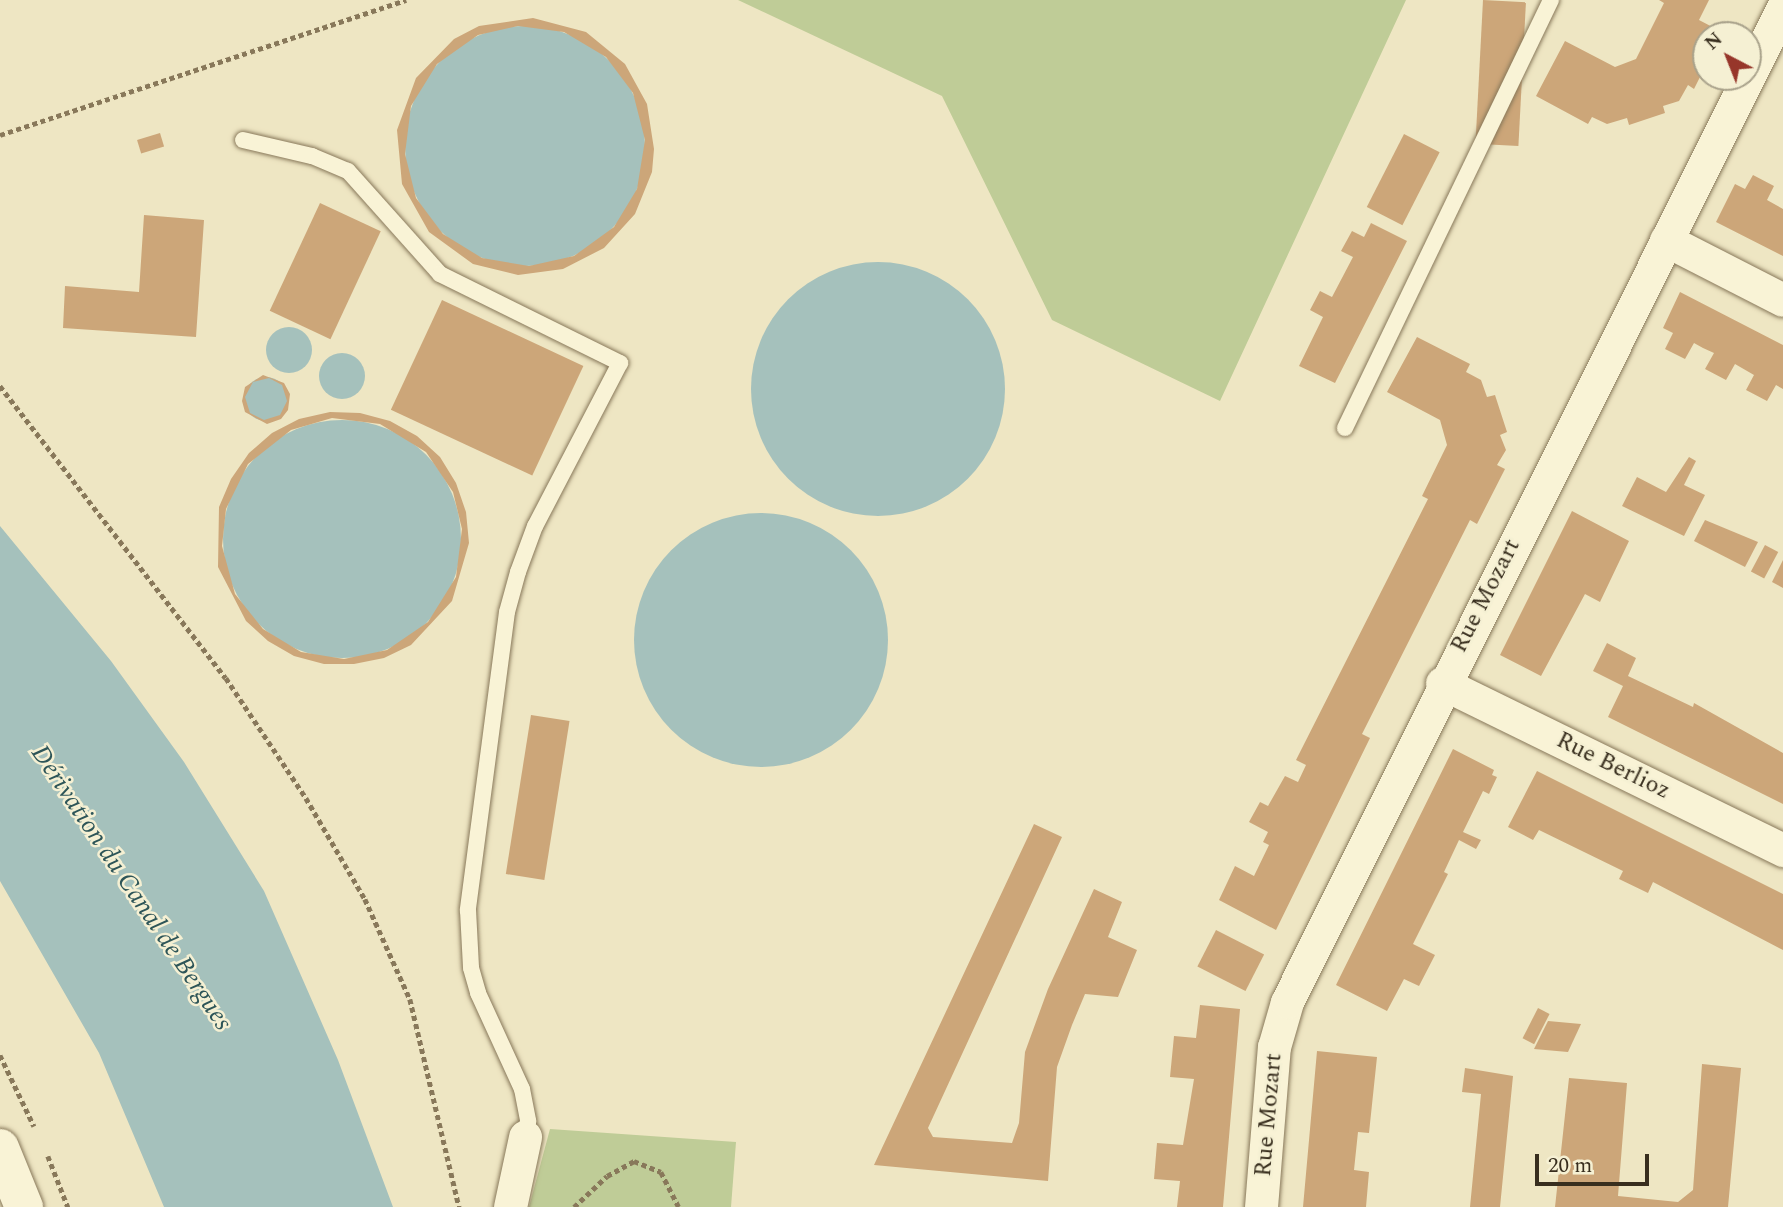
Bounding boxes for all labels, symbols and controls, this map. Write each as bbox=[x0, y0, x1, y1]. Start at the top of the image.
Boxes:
north arrow bbox=[1692, 21, 1762, 91]
text: N bbox=[1698, 26, 1729, 57]
street label: Rue Mozart bbox=[1445, 534, 1527, 658]
street label: Rue Berlioz bbox=[1551, 726, 1675, 806]
water label: Dérivation du Canal de Bergues bbox=[24, 739, 238, 1037]
street label: Rue Mozart bbox=[1249, 1052, 1289, 1178]
scale bar bbox=[1538, 1140, 1652, 1184]
text: 20 m bbox=[1548, 1150, 1592, 1182]

